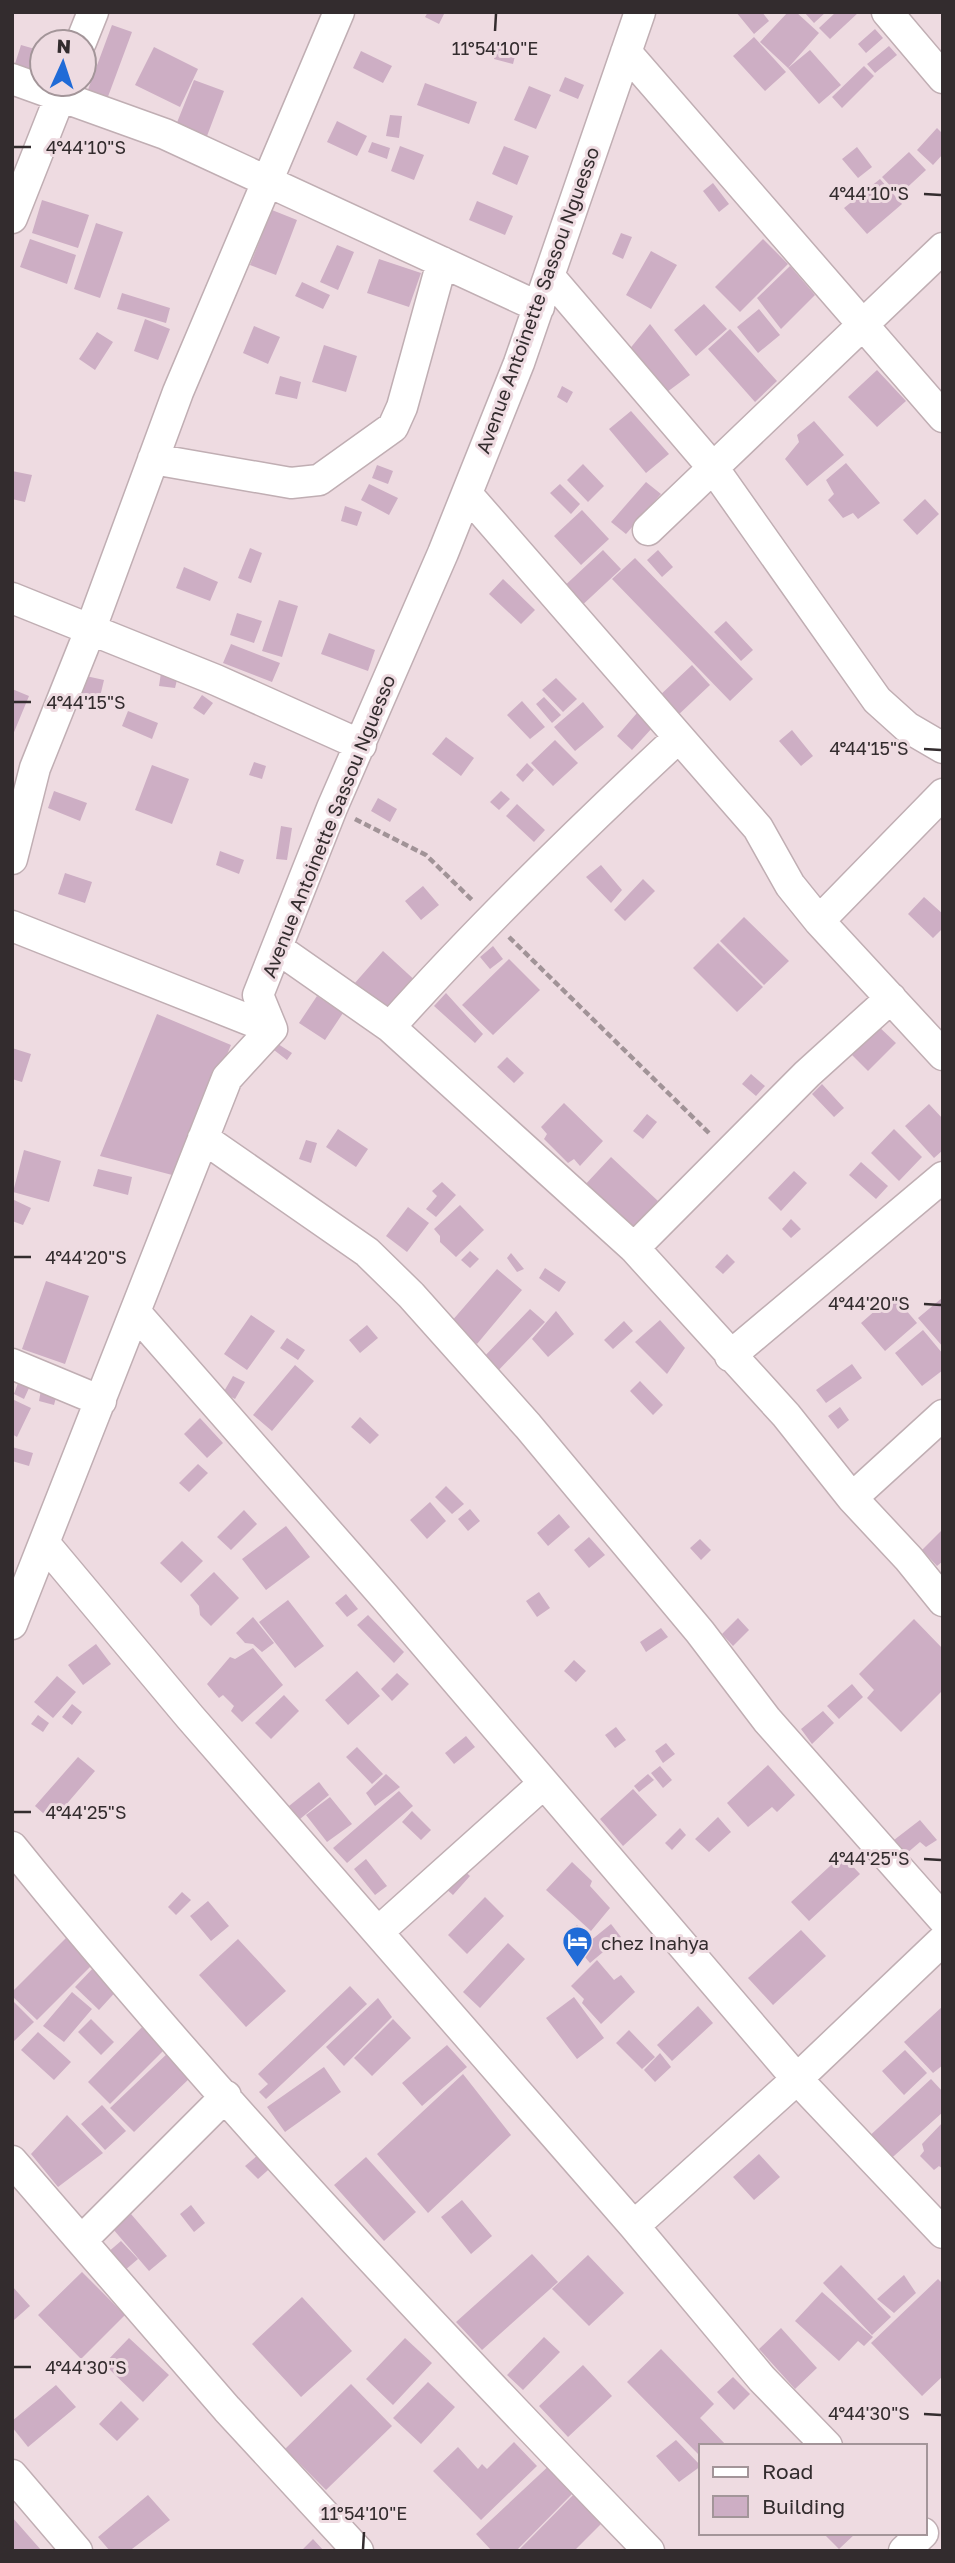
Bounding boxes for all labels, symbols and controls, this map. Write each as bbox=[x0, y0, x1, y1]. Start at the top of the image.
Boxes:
north arrow bbox=[28, 28, 98, 98]
text: N bbox=[56, 34, 72, 57]
text: 11°54'10"E bbox=[452, 37, 538, 59]
text: 4°44'10"S bbox=[46, 136, 126, 158]
street label: Avenue Antoinette Sassou Nguesso bbox=[471, 144, 603, 456]
text: 4°44'10"S bbox=[829, 182, 909, 204]
street label: Avenue Antoinette Sassou Nguesso bbox=[257, 671, 399, 981]
text: 4°44'15"S bbox=[46, 691, 126, 713]
text: 4°44'15"S bbox=[829, 737, 909, 759]
text: 4°44'20"S bbox=[45, 1246, 127, 1268]
text: 4°44'20"S bbox=[828, 1292, 910, 1314]
text: 4°44'25"S bbox=[46, 1801, 126, 1823]
text: 4°44'25"S bbox=[829, 1847, 909, 1869]
hotel icon: chez Inahya bbox=[561, 1925, 595, 1969]
place label: chez Inahya bbox=[601, 1931, 709, 1954]
text: 4°44'30"S bbox=[45, 2356, 127, 2378]
text: 4°44'30"S bbox=[828, 2402, 910, 2424]
legend bbox=[699, 2444, 927, 2535]
text: Road bbox=[762, 2458, 813, 2484]
text: Building bbox=[762, 2493, 845, 2519]
text: 11°54'10"E bbox=[321, 2502, 407, 2524]

